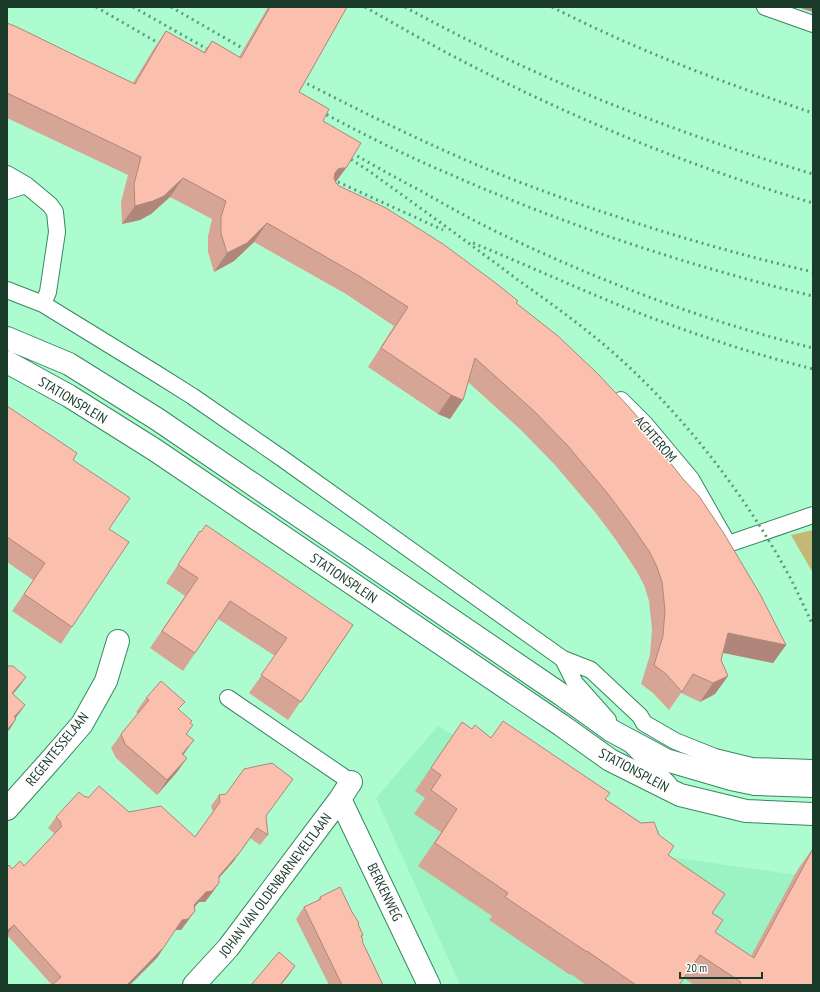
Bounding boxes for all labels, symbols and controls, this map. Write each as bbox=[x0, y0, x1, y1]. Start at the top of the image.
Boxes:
street label: STATIONSPLEIN bbox=[35, 372, 111, 428]
street label: ACHTEROM bbox=[631, 412, 681, 466]
street label: STATIONSPLEIN bbox=[307, 549, 381, 607]
street label: REGENTESSELAAN bbox=[22, 708, 92, 790]
street label: STATIONSPLEIN bbox=[596, 744, 672, 796]
street label: JOHAN VAN OLDENBARNEVELTLAAN bbox=[214, 809, 335, 962]
street label: BERKENWEG bbox=[363, 860, 407, 924]
scale bar bbox=[680, 954, 762, 980]
text: 20 m bbox=[686, 960, 707, 975]

